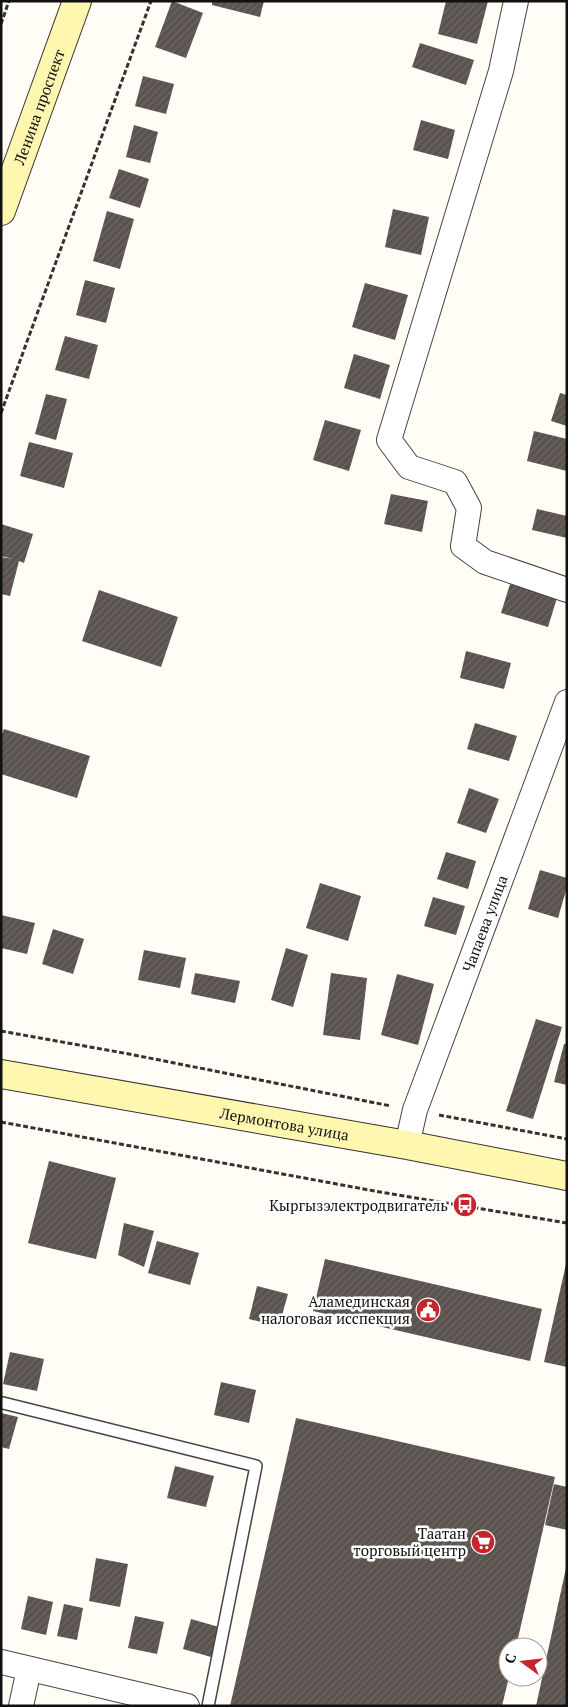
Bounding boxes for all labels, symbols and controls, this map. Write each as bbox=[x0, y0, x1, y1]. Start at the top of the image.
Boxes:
street label: Ленина проспект bbox=[8, 46, 69, 168]
street label: Чапаева улица bbox=[457, 872, 512, 975]
street label: Лермонтова улица bbox=[218, 1102, 351, 1145]
bus stop icon: Кыргызэлектродвигатель bbox=[452, 1192, 478, 1218]
place label: Кыргызэлектродвигатель bbox=[269, 1195, 448, 1215]
place label: Аламединская налоговая исспекция bbox=[261, 1291, 410, 1328]
public building icon: Аламединская налоговая исспекция bbox=[415, 1297, 441, 1323]
place label: Таатан торговый центр bbox=[353, 1523, 466, 1560]
supermarket icon: Таатан торговый центр bbox=[470, 1529, 496, 1555]
north arrow bbox=[498, 1637, 548, 1687]
text: С bbox=[500, 1652, 520, 1665]

